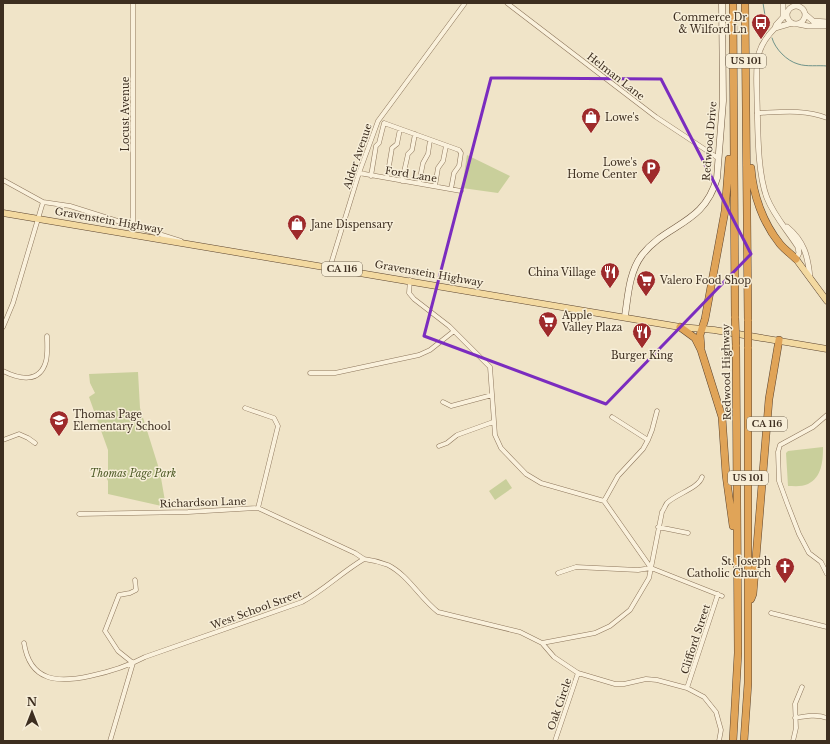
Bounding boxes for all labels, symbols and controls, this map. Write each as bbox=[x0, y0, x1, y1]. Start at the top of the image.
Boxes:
place label: Commerce Dr & Wilford Ln bbox=[673, 11, 747, 36]
bus stop icon: Commerce Dr & Wilford Ln bbox=[750, 12, 772, 40]
street label: Helman Lane bbox=[584, 50, 647, 103]
road number: US 101 bbox=[726, 54, 766, 68]
street label: Locust Avenue bbox=[119, 76, 132, 151]
street label: Redwood Drive bbox=[700, 100, 719, 181]
shop icon: Lowe's bbox=[580, 106, 602, 134]
place label: Lowe's bbox=[605, 111, 640, 124]
street label: Alder Avenue bbox=[340, 121, 375, 192]
place label: Lowe's Home Center bbox=[567, 156, 637, 181]
parking icon: Lowe's Home Center bbox=[640, 157, 662, 185]
street label: Ford Lane bbox=[384, 164, 438, 185]
street label: Gravenstein Highway bbox=[54, 205, 165, 237]
shop icon: Jane Dispensary bbox=[286, 213, 308, 241]
place label: Jane Dispensary bbox=[309, 218, 394, 231]
street label: Gravenstein Highway bbox=[374, 258, 485, 290]
restaurant icon: China Village bbox=[599, 261, 621, 289]
road number: CA 116 bbox=[322, 262, 362, 276]
place label: China Village bbox=[528, 266, 596, 279]
supermarket icon: Valero Food Shop bbox=[635, 269, 657, 297]
place label: Valero Food Shop bbox=[659, 274, 751, 287]
place label: Apple Valley Plaza bbox=[561, 309, 623, 334]
supermarket icon: Apple Valley Plaza bbox=[537, 310, 559, 338]
restaurant icon: Burger King bbox=[631, 321, 653, 349]
street label: Redwood Highway bbox=[719, 323, 734, 420]
place label: Burger King bbox=[611, 349, 674, 362]
place label: Thomas Page Elementary School bbox=[73, 408, 171, 433]
school or university icon: Thomas Page Elementary School bbox=[48, 409, 70, 437]
road number: CA 116 bbox=[747, 417, 787, 431]
park label: Thomas Page Park bbox=[90, 467, 176, 480]
road number: US 101 bbox=[728, 471, 768, 485]
street label: Richardson Lane bbox=[159, 494, 247, 511]
place label: St. Joseph Catholic Church bbox=[687, 555, 771, 580]
church icon: St. Joseph Catholic Church bbox=[774, 556, 796, 584]
street label: West School Street bbox=[208, 587, 304, 632]
street label: Clifford Street bbox=[678, 602, 713, 676]
street label: Oak Circle bbox=[544, 676, 575, 732]
north arrow bbox=[12, 692, 52, 732]
text: N bbox=[27, 695, 38, 709]

